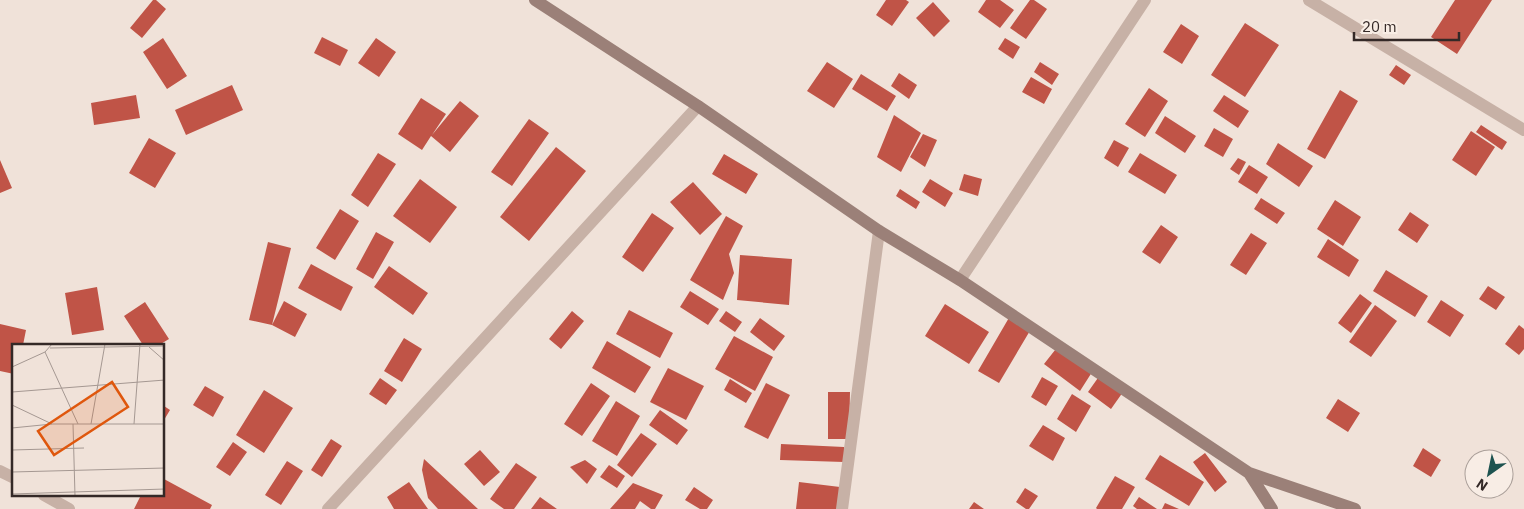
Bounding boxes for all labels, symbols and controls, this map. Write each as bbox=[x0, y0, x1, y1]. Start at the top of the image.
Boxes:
scale bar bbox=[1354, 10, 1459, 42]
text: 20 m bbox=[1362, 17, 1397, 36]
inset map bbox=[12, 344, 165, 496]
north arrow bbox=[1464, 449, 1514, 499]
text: N bbox=[1473, 475, 1491, 495]

